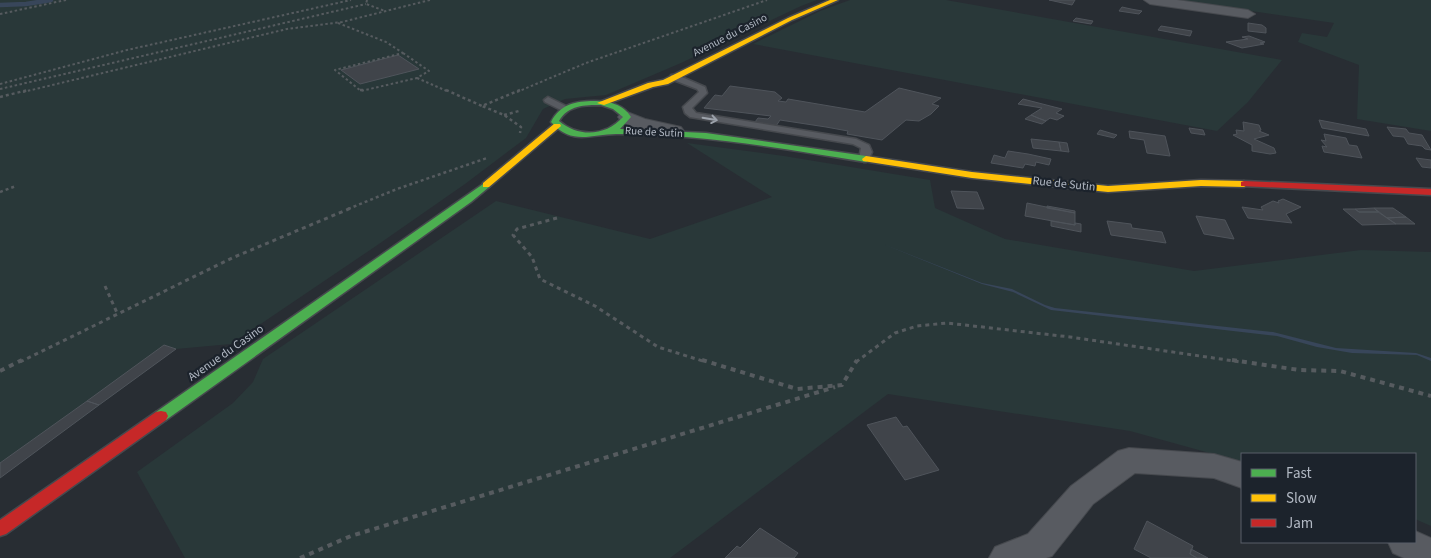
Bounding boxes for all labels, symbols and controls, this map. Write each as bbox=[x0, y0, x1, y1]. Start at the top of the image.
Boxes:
street label: Avenue du Casino bbox=[690, 10, 770, 60]
one-way arrow bbox=[702, 114, 718, 124]
street label: Rue de Sutin bbox=[625, 123, 683, 141]
street label: Rue de Sutin bbox=[1032, 172, 1096, 196]
street label: Avenue du Casino bbox=[185, 321, 267, 385]
legend bbox=[1241, 453, 1416, 543]
text: Fast bbox=[1286, 463, 1312, 484]
text: Slow bbox=[1286, 488, 1317, 509]
text: Jam bbox=[1286, 513, 1313, 534]

